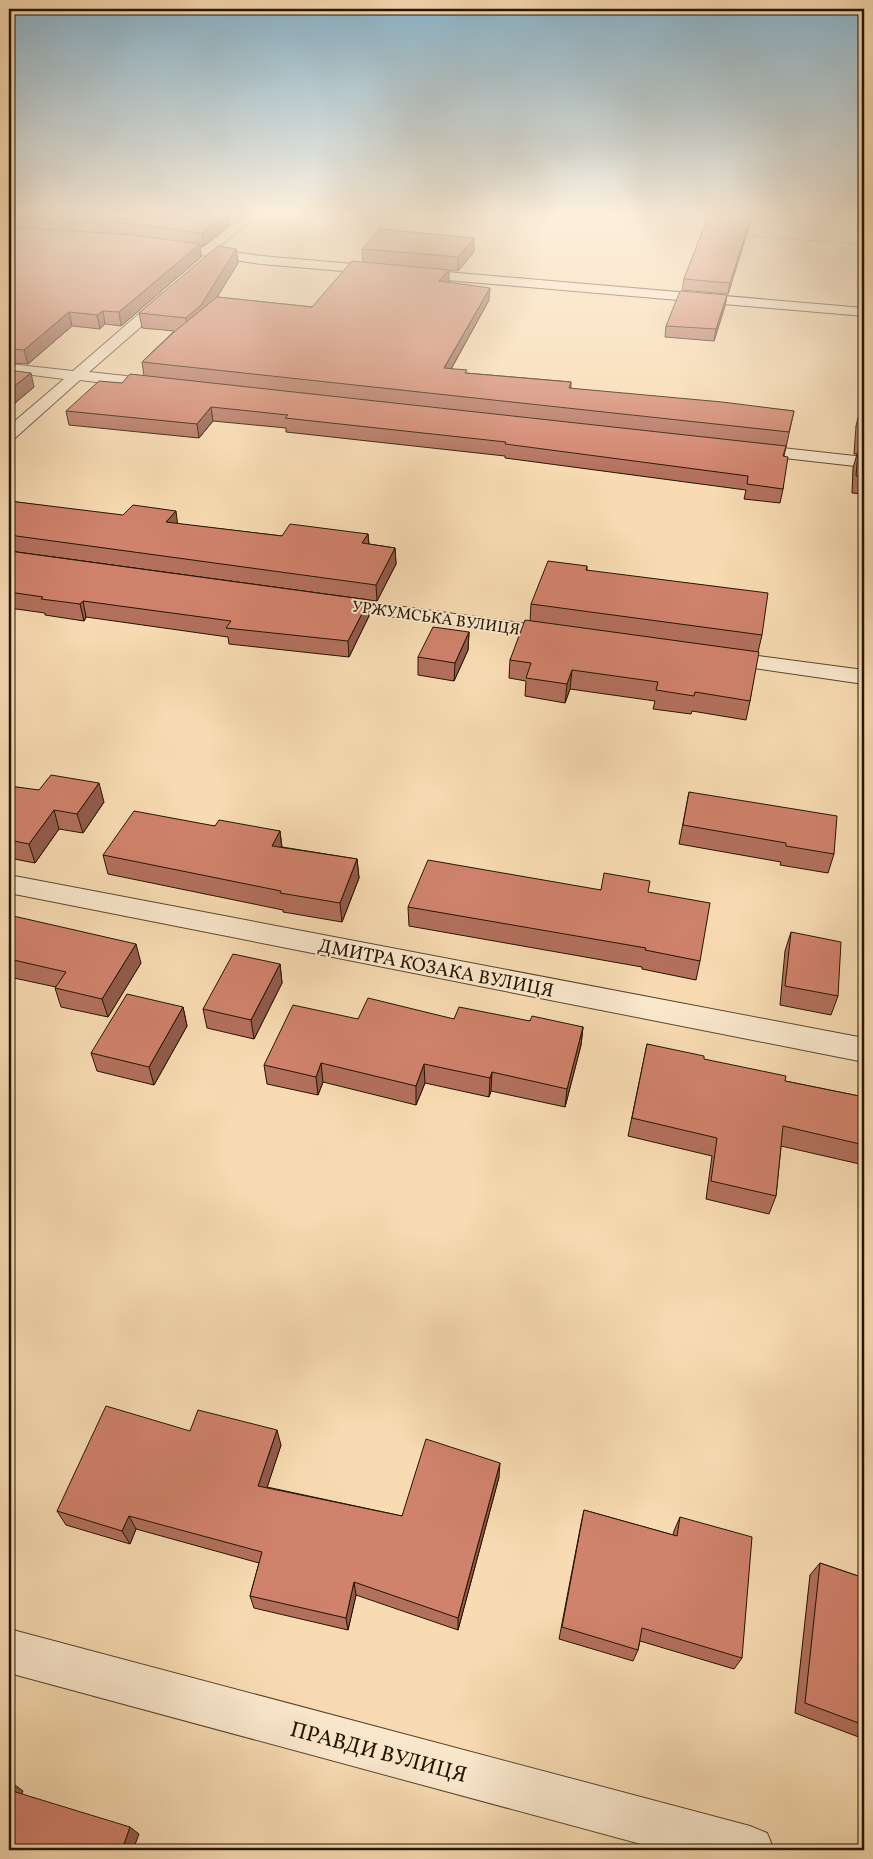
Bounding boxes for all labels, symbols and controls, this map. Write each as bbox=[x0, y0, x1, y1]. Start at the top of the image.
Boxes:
street label: УРЖУМСЬКА ВУЛИЦЯ bbox=[350, 596, 521, 642]
street label: ДМИТРА КОЗАКА ВУЛИЦЯ bbox=[316, 933, 556, 1005]
street label: ПРАВДИ ВУЛИЦЯ bbox=[287, 1715, 470, 1792]

